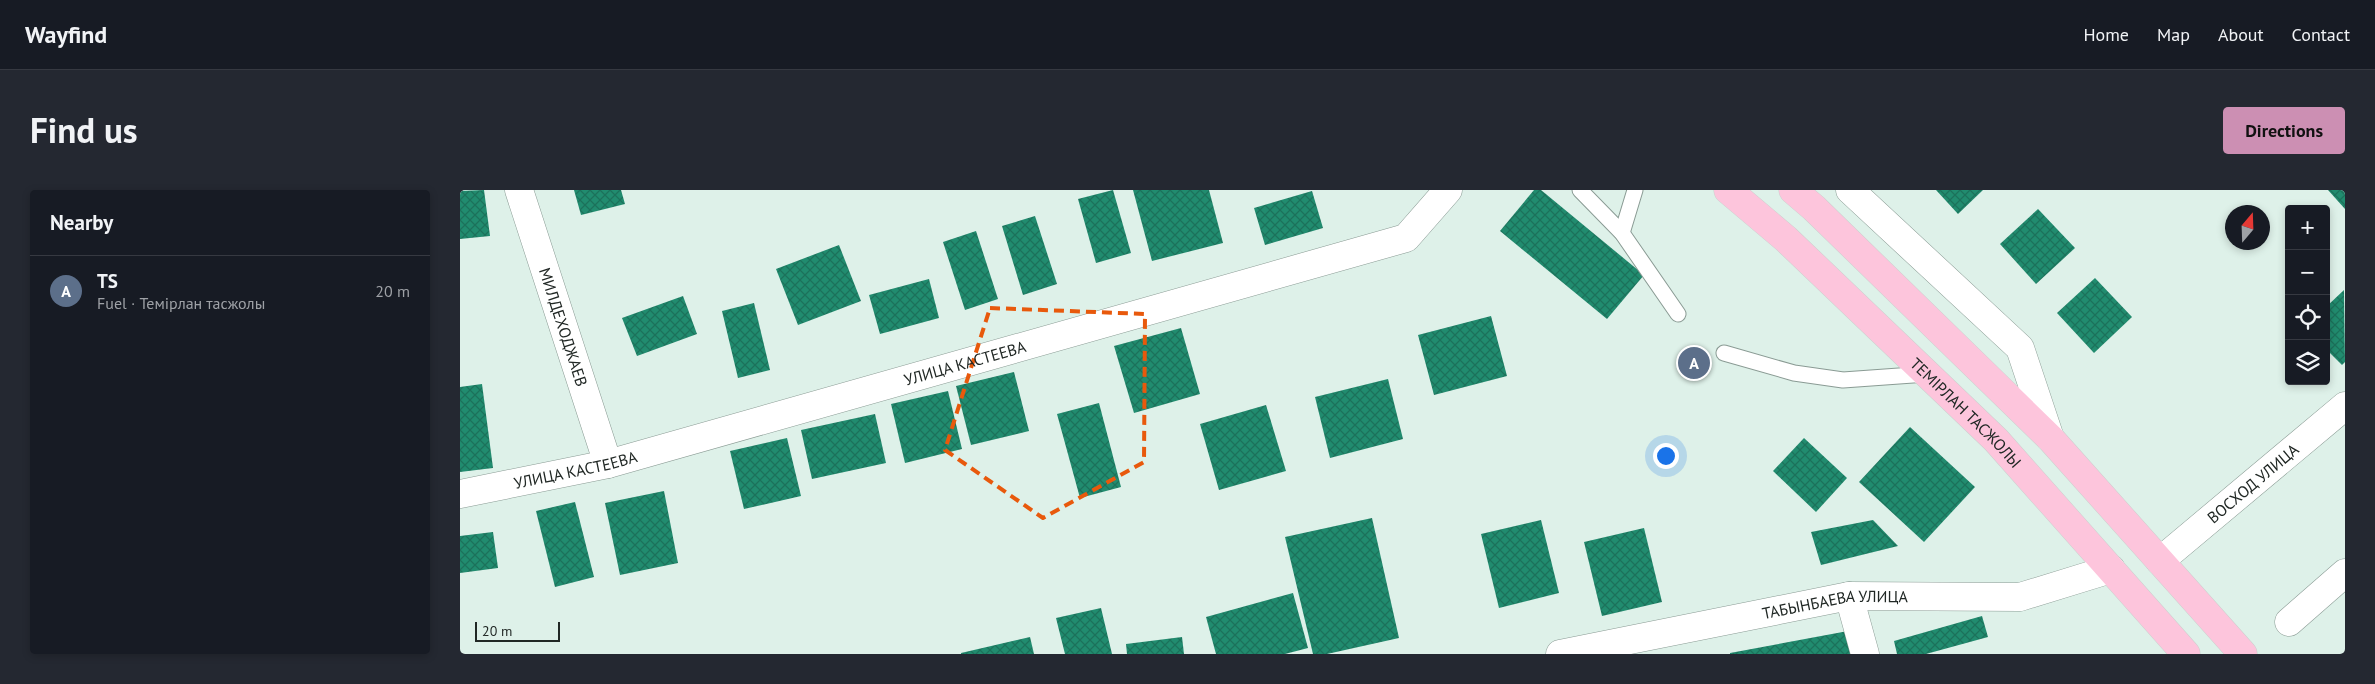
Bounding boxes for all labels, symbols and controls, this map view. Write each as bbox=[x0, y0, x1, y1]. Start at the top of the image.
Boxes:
text: Wayfind bbox=[25, 19, 107, 50]
text: Home bbox=[2083, 23, 2129, 46]
text: Map bbox=[2157, 23, 2190, 46]
text: About bbox=[2218, 23, 2264, 46]
text: Contact bbox=[2292, 23, 2350, 46]
text: Find us bbox=[30, 107, 138, 153]
button: Directions bbox=[2223, 107, 2345, 154]
north arrow bbox=[2225, 205, 2270, 250]
map controls bbox=[2285, 205, 2330, 385]
button: + bbox=[2285, 205, 2330, 250]
text: Nearby bbox=[50, 209, 113, 236]
button: − bbox=[2285, 250, 2330, 295]
street label: МИЛДЕХОДЖАЕВ bbox=[535, 265, 592, 389]
text: TS bbox=[97, 269, 118, 293]
text: A bbox=[61, 281, 71, 301]
text: 20 m bbox=[375, 281, 410, 301]
text: Fuel · Темірлан тасжолы bbox=[97, 293, 265, 313]
button: locate bbox=[2285, 295, 2330, 340]
street label: УЛИЦА КАСТЕЕВА bbox=[902, 336, 1029, 390]
button: layers bbox=[2285, 340, 2330, 385]
pin: A bbox=[1678, 344, 1710, 382]
street label: ТЕМІРЛАН ТАСЖОЛЫ bbox=[1906, 353, 2026, 472]
street label: ВОСХОД УЛИЦА bbox=[2203, 439, 2303, 527]
your location bbox=[1653, 443, 1679, 469]
street label: УЛИЦА КАСТЕЕВА bbox=[512, 446, 640, 493]
street label: ТАБЫНБАЕВА УЛИЦА bbox=[1760, 586, 1909, 623]
scale bar bbox=[475, 619, 560, 642]
text: 20 m bbox=[482, 622, 512, 640]

